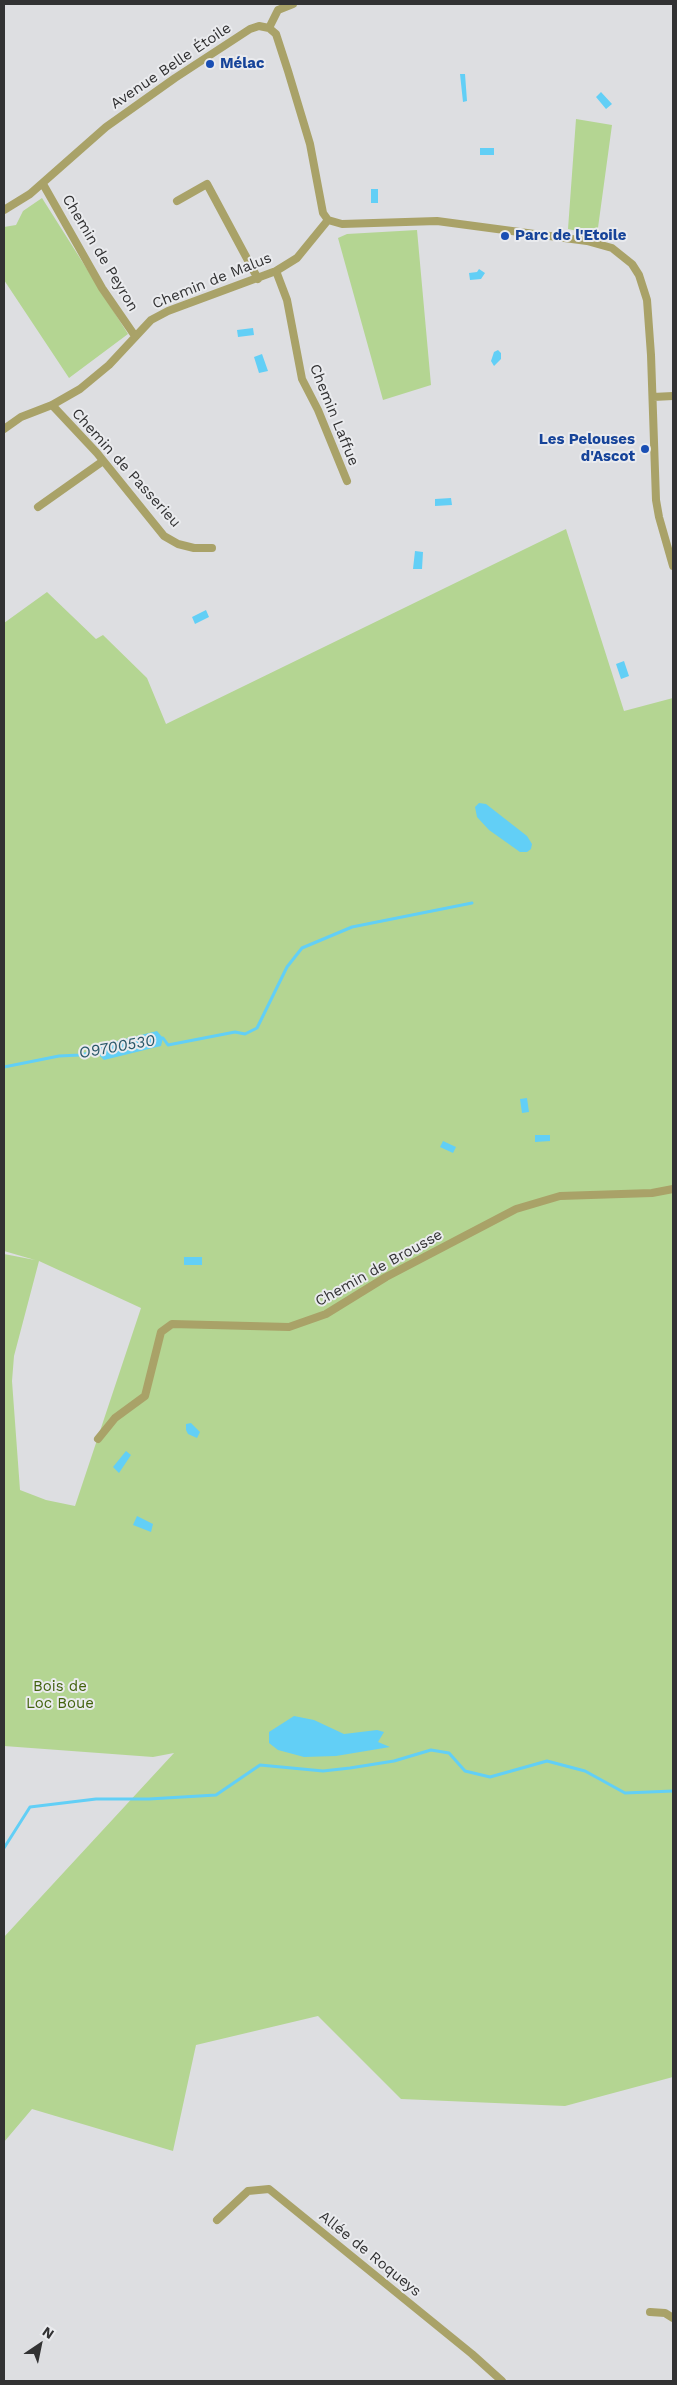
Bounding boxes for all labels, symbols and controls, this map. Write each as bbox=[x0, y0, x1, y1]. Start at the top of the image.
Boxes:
street label: Avenue Belle Étoile bbox=[107, 19, 235, 113]
place label: Mélac bbox=[220, 55, 264, 73]
marker: Mélac bbox=[204, 58, 216, 70]
street label: Chemin de Peyron bbox=[58, 191, 142, 315]
place label: Parc de l'Etoile bbox=[515, 227, 626, 245]
marker: Parc de l'Etoile bbox=[499, 230, 511, 242]
street label: Chemin de Malus bbox=[150, 249, 274, 313]
street label: Chemin Laffue bbox=[305, 362, 363, 468]
street label: Chemin de Passerieu bbox=[68, 405, 184, 531]
place label: Les Pelouses d'Ascot bbox=[539, 431, 635, 466]
marker: Les Pelouses d'Ascot bbox=[639, 443, 651, 455]
water label: O9700530 bbox=[77, 1031, 157, 1063]
street label: Chemin de Brousse bbox=[312, 1226, 446, 1310]
park label: Bois de Loc Boue bbox=[26, 1678, 94, 1713]
street label: Allée de Roqueys bbox=[315, 2207, 425, 2301]
north arrow bbox=[15, 2320, 65, 2370]
text: N bbox=[40, 2323, 57, 2342]

